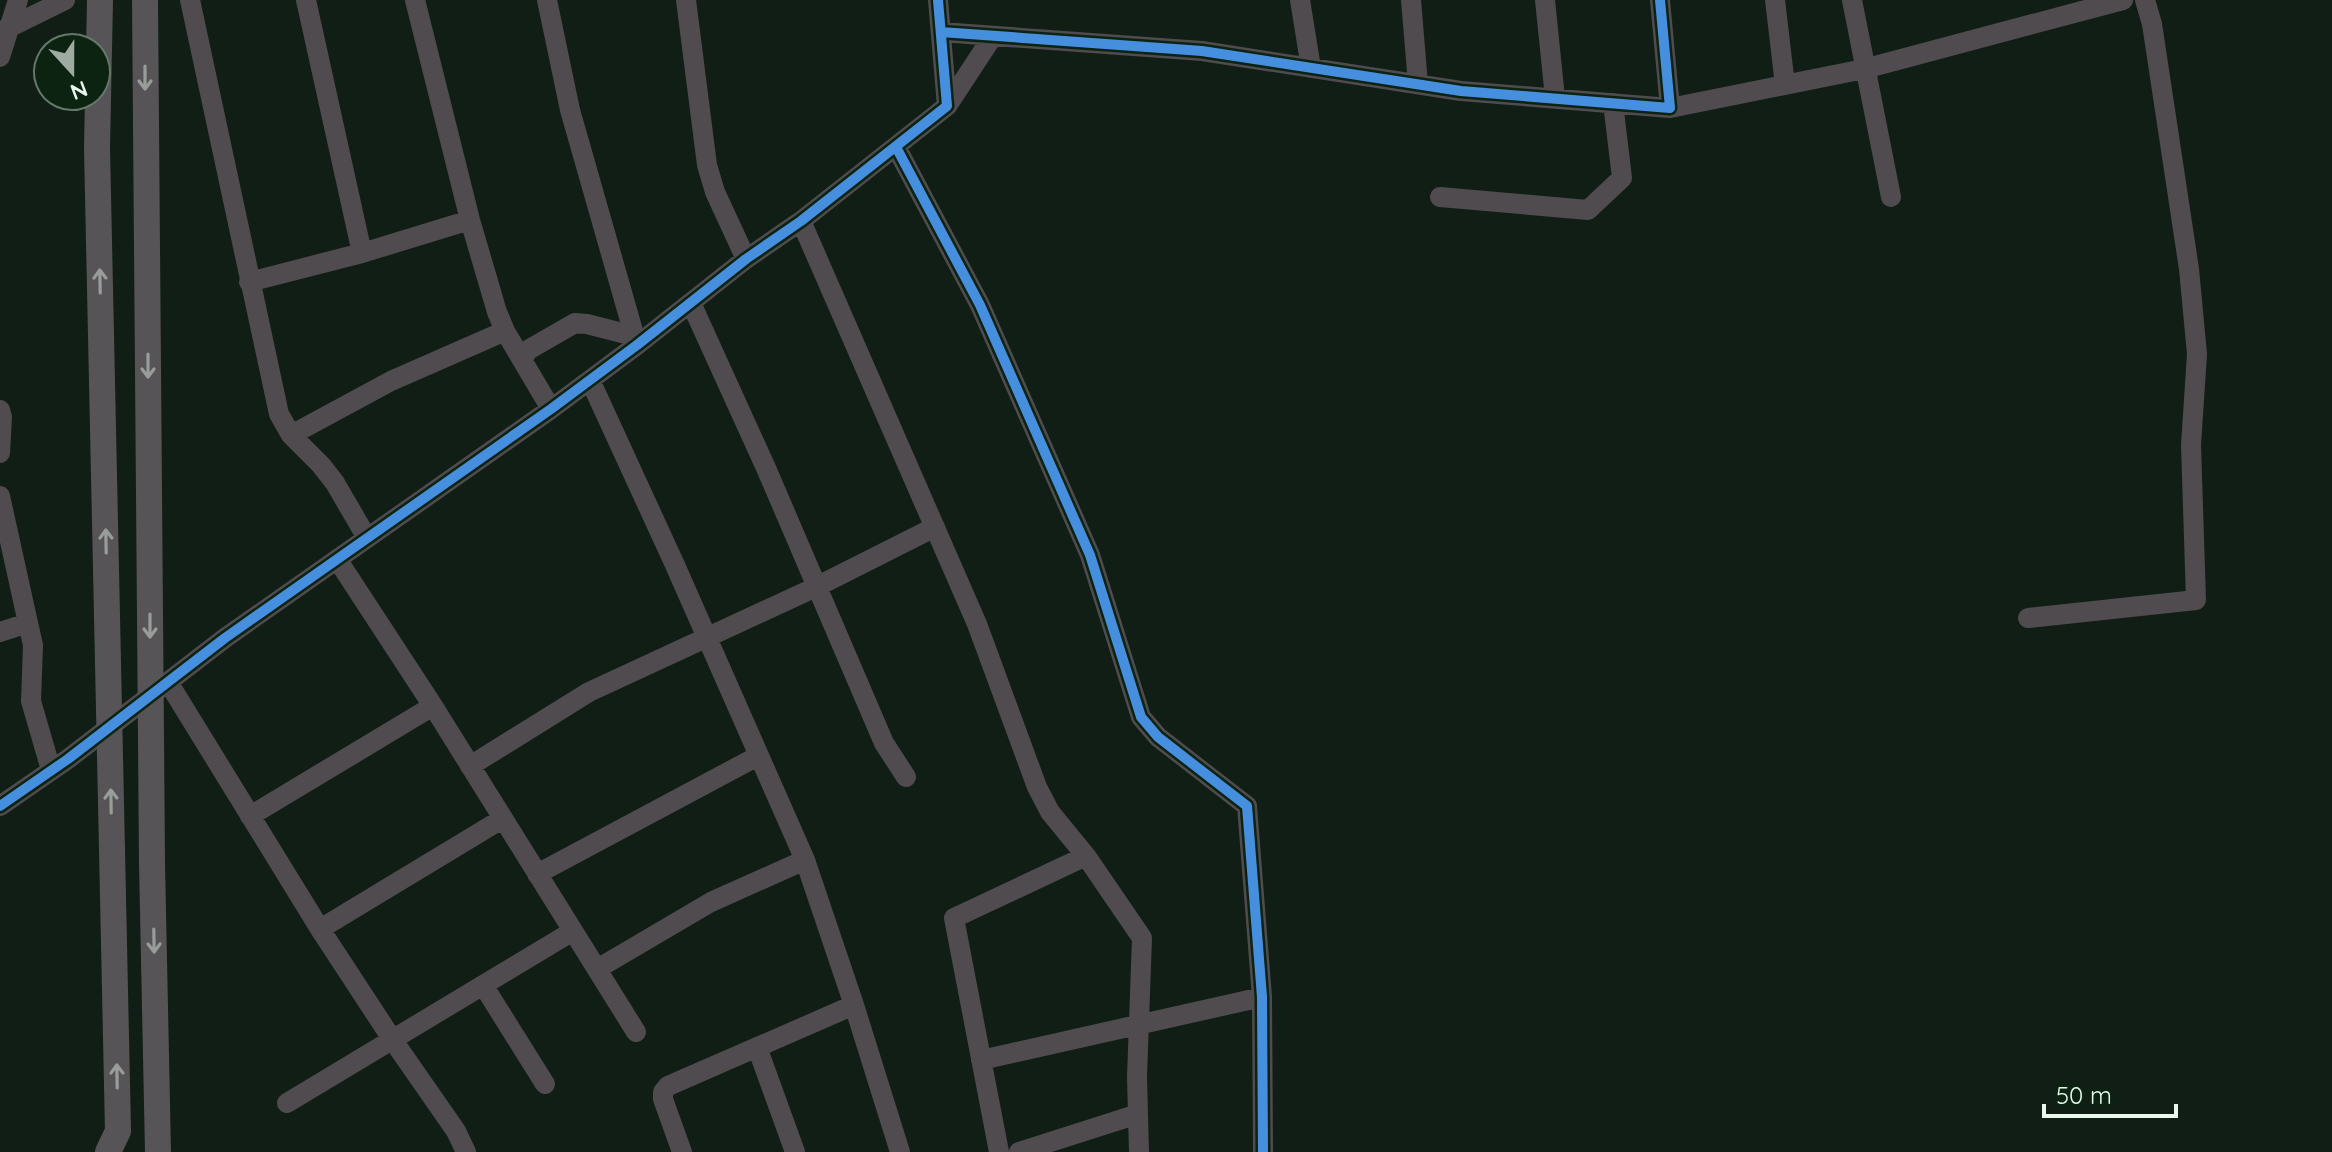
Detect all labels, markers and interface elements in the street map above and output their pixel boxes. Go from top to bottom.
north arrow [32,32,112,112]
one-way arrow [137,64,153,91]
text: N [67,75,92,107]
one-way arrow [92,268,108,295]
one-way arrow [140,352,156,379]
one-way arrow [98,528,113,555]
one-way arrow [142,612,158,639]
one-way arrow [104,788,119,815]
one-way arrow [146,927,161,954]
one-way arrow [109,1063,124,1090]
scale bar [2044,1068,2176,1118]
text: 50 m [2056,1080,2112,1110]

